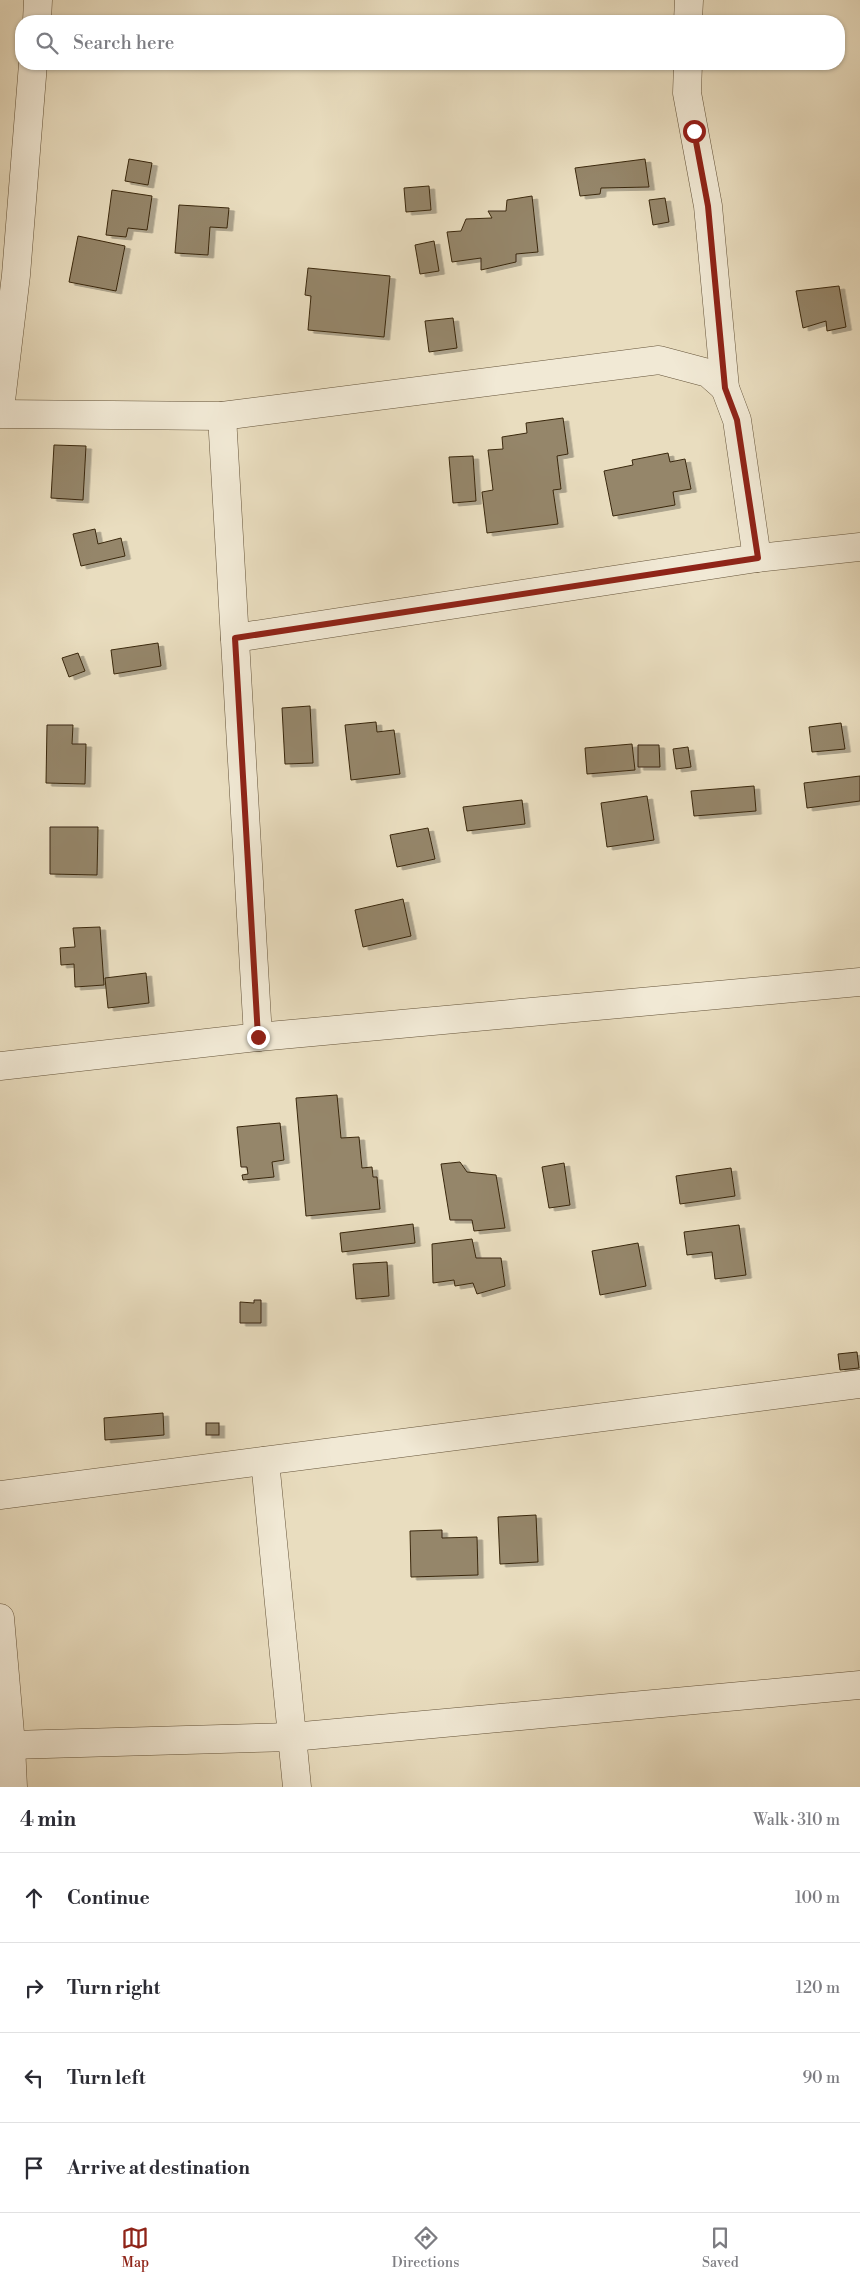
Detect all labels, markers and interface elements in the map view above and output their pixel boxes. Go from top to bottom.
search box [15,15,845,70]
icon: search [33,29,61,57]
text: Search here [73,31,174,55]
route start [683,120,706,143]
route end [247,1026,270,1049]
text: 4 min [20,1807,76,1833]
text: Walk · 310 m [753,1810,840,1830]
icon: ahead [20,1884,48,1912]
text: Continue [67,1886,150,1910]
text: 100 m [795,1888,840,1908]
icon: right [20,1974,48,2002]
text: Turn right [67,1976,160,2000]
text: 120 m [796,1978,840,1998]
icon: left [20,2064,48,2092]
text: Turn left [67,2066,146,2090]
text: 90 m [802,2068,840,2088]
icon: arrive [20,2154,48,2182]
text: Arrive at destination [67,2156,250,2180]
tab: Map [121,2224,149,2272]
tab: Directions [392,2224,459,2272]
tab: Saved [702,2224,739,2272]

